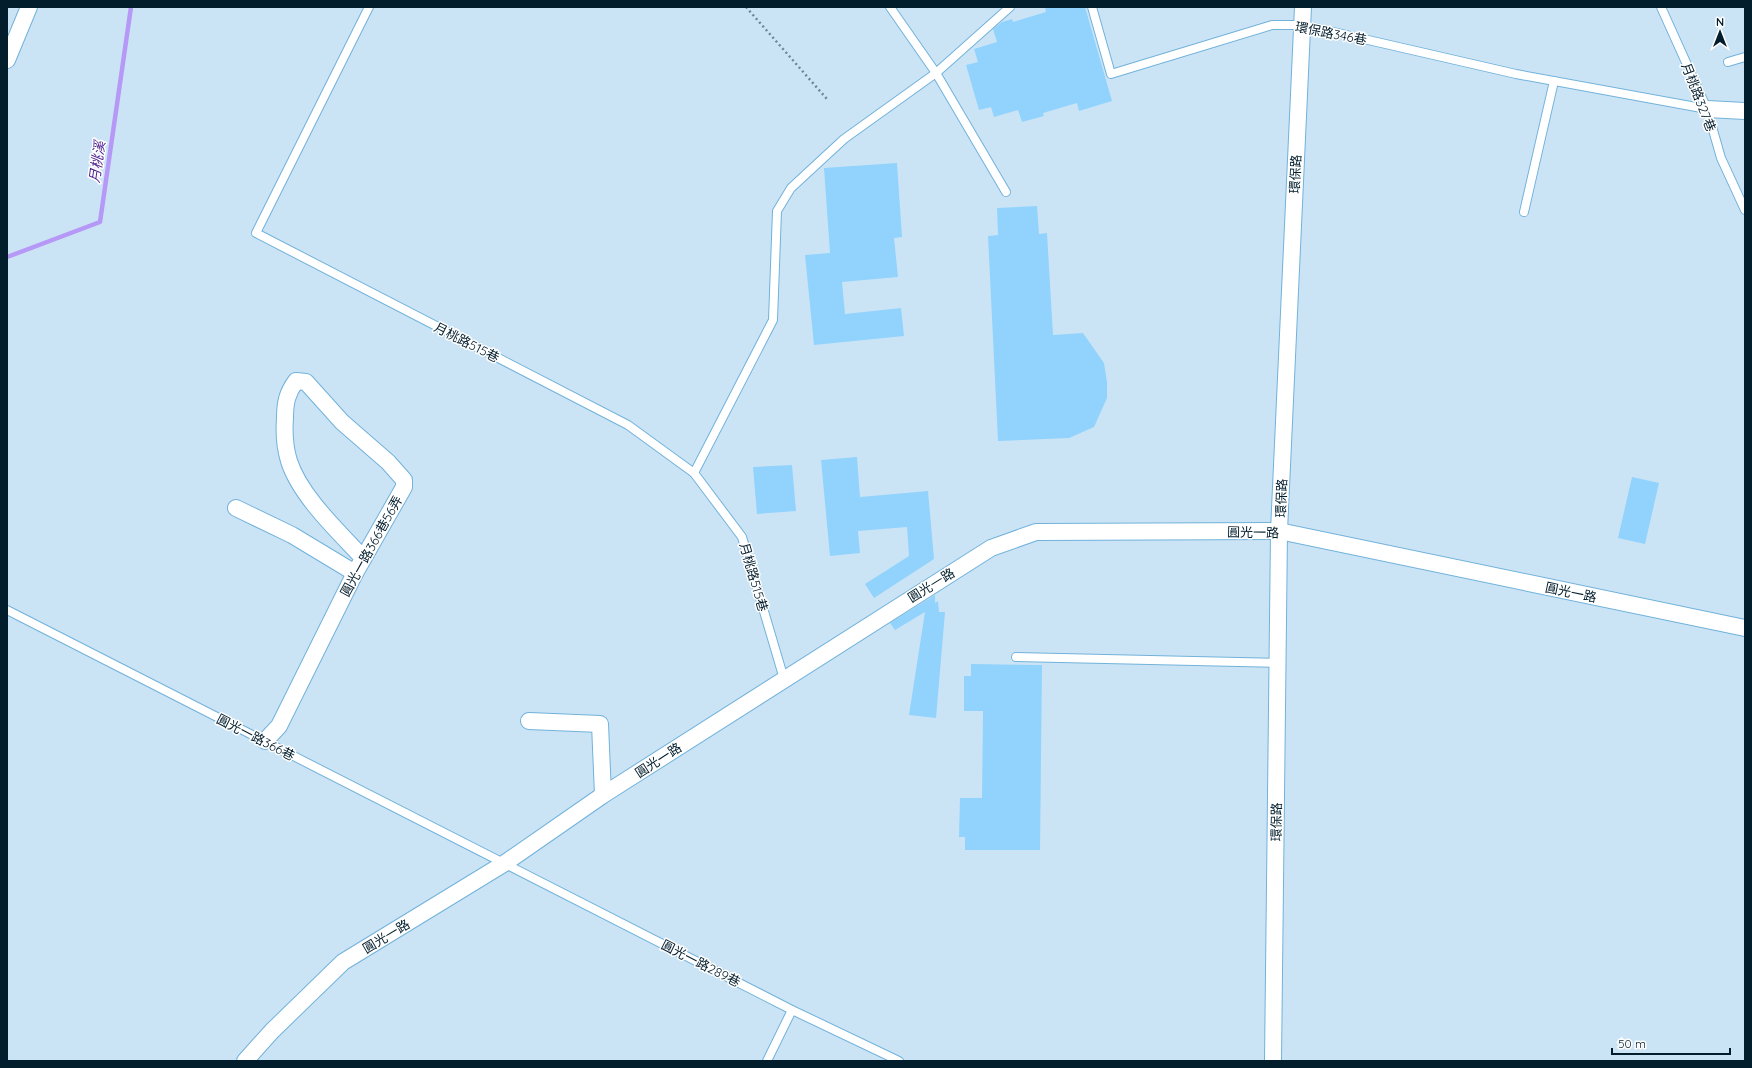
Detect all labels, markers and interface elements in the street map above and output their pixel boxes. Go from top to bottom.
north arrow [1700,12,1740,52]
text: N [1716,15,1724,29]
street label: 環保路346巷 [1294,18,1368,48]
street label: 月桃路327巷 [1679,60,1719,134]
water label: 月桃溪 [85,138,109,184]
street label: 環保路 [1286,154,1304,194]
street label: 月桃路515巷 [432,319,502,365]
street label: 環保路 [1272,478,1290,518]
street label: 圓光一路366巷56弄 [337,493,405,599]
street label: 圓光一路 [1227,524,1279,540]
street label: 月桃路515巷 [737,541,771,613]
street label: 圓光一路 [905,564,957,606]
street label: 圓光一路 [1544,579,1598,605]
street label: 圓光一路366巷 [214,710,298,764]
street label: 圓光一路 [632,739,684,781]
street label: 環保路 [1268,802,1284,842]
street label: 圓光一路 [360,916,412,956]
street label: 圓光一路289巷 [659,936,743,990]
scale bar [1612,1030,1730,1056]
text: 50 m [1618,1036,1646,1051]

